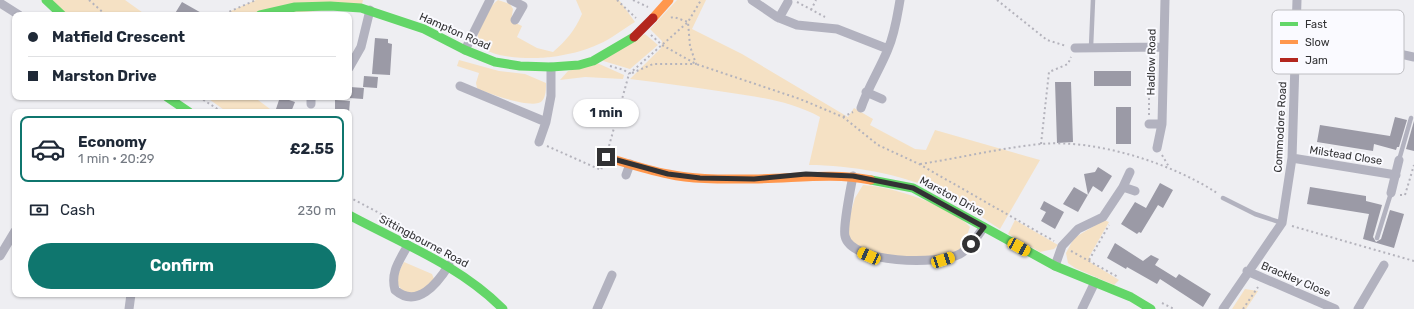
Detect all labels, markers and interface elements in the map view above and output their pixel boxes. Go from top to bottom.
street label: Hampton Road [417,10,492,53]
legend [1272,10,1404,74]
text: Fast [1305,18,1328,31]
text: Matfield Crescent [52,28,185,46]
street label: Hadlow Road [1144,29,1159,95]
text: Slow [1305,36,1330,49]
text: Jam [1305,54,1328,67]
text: Marston Drive [52,67,157,85]
street label: Commodore Road [1272,81,1289,173]
callout: 1 min [573,99,639,127]
text: 1 min [589,105,623,120]
icon: car [30,131,66,167]
text: Economy [78,133,147,151]
text: £2.55 [290,140,334,158]
street label: Milstead Close [1309,143,1383,168]
route end [597,148,615,166]
text: 1 min · 20:29 [78,151,155,166]
street label: Marston Drive [917,174,986,219]
icon: cash [28,199,50,221]
text: Cash [60,201,95,219]
text: 230 m [298,203,336,218]
street label: Sittingbourne Road [377,212,471,270]
route start [962,235,980,253]
car [1006,236,1032,258]
button: Confirm [28,243,336,289]
car [856,246,882,266]
car [930,251,956,269]
street label: Brackley Close [1259,259,1333,300]

